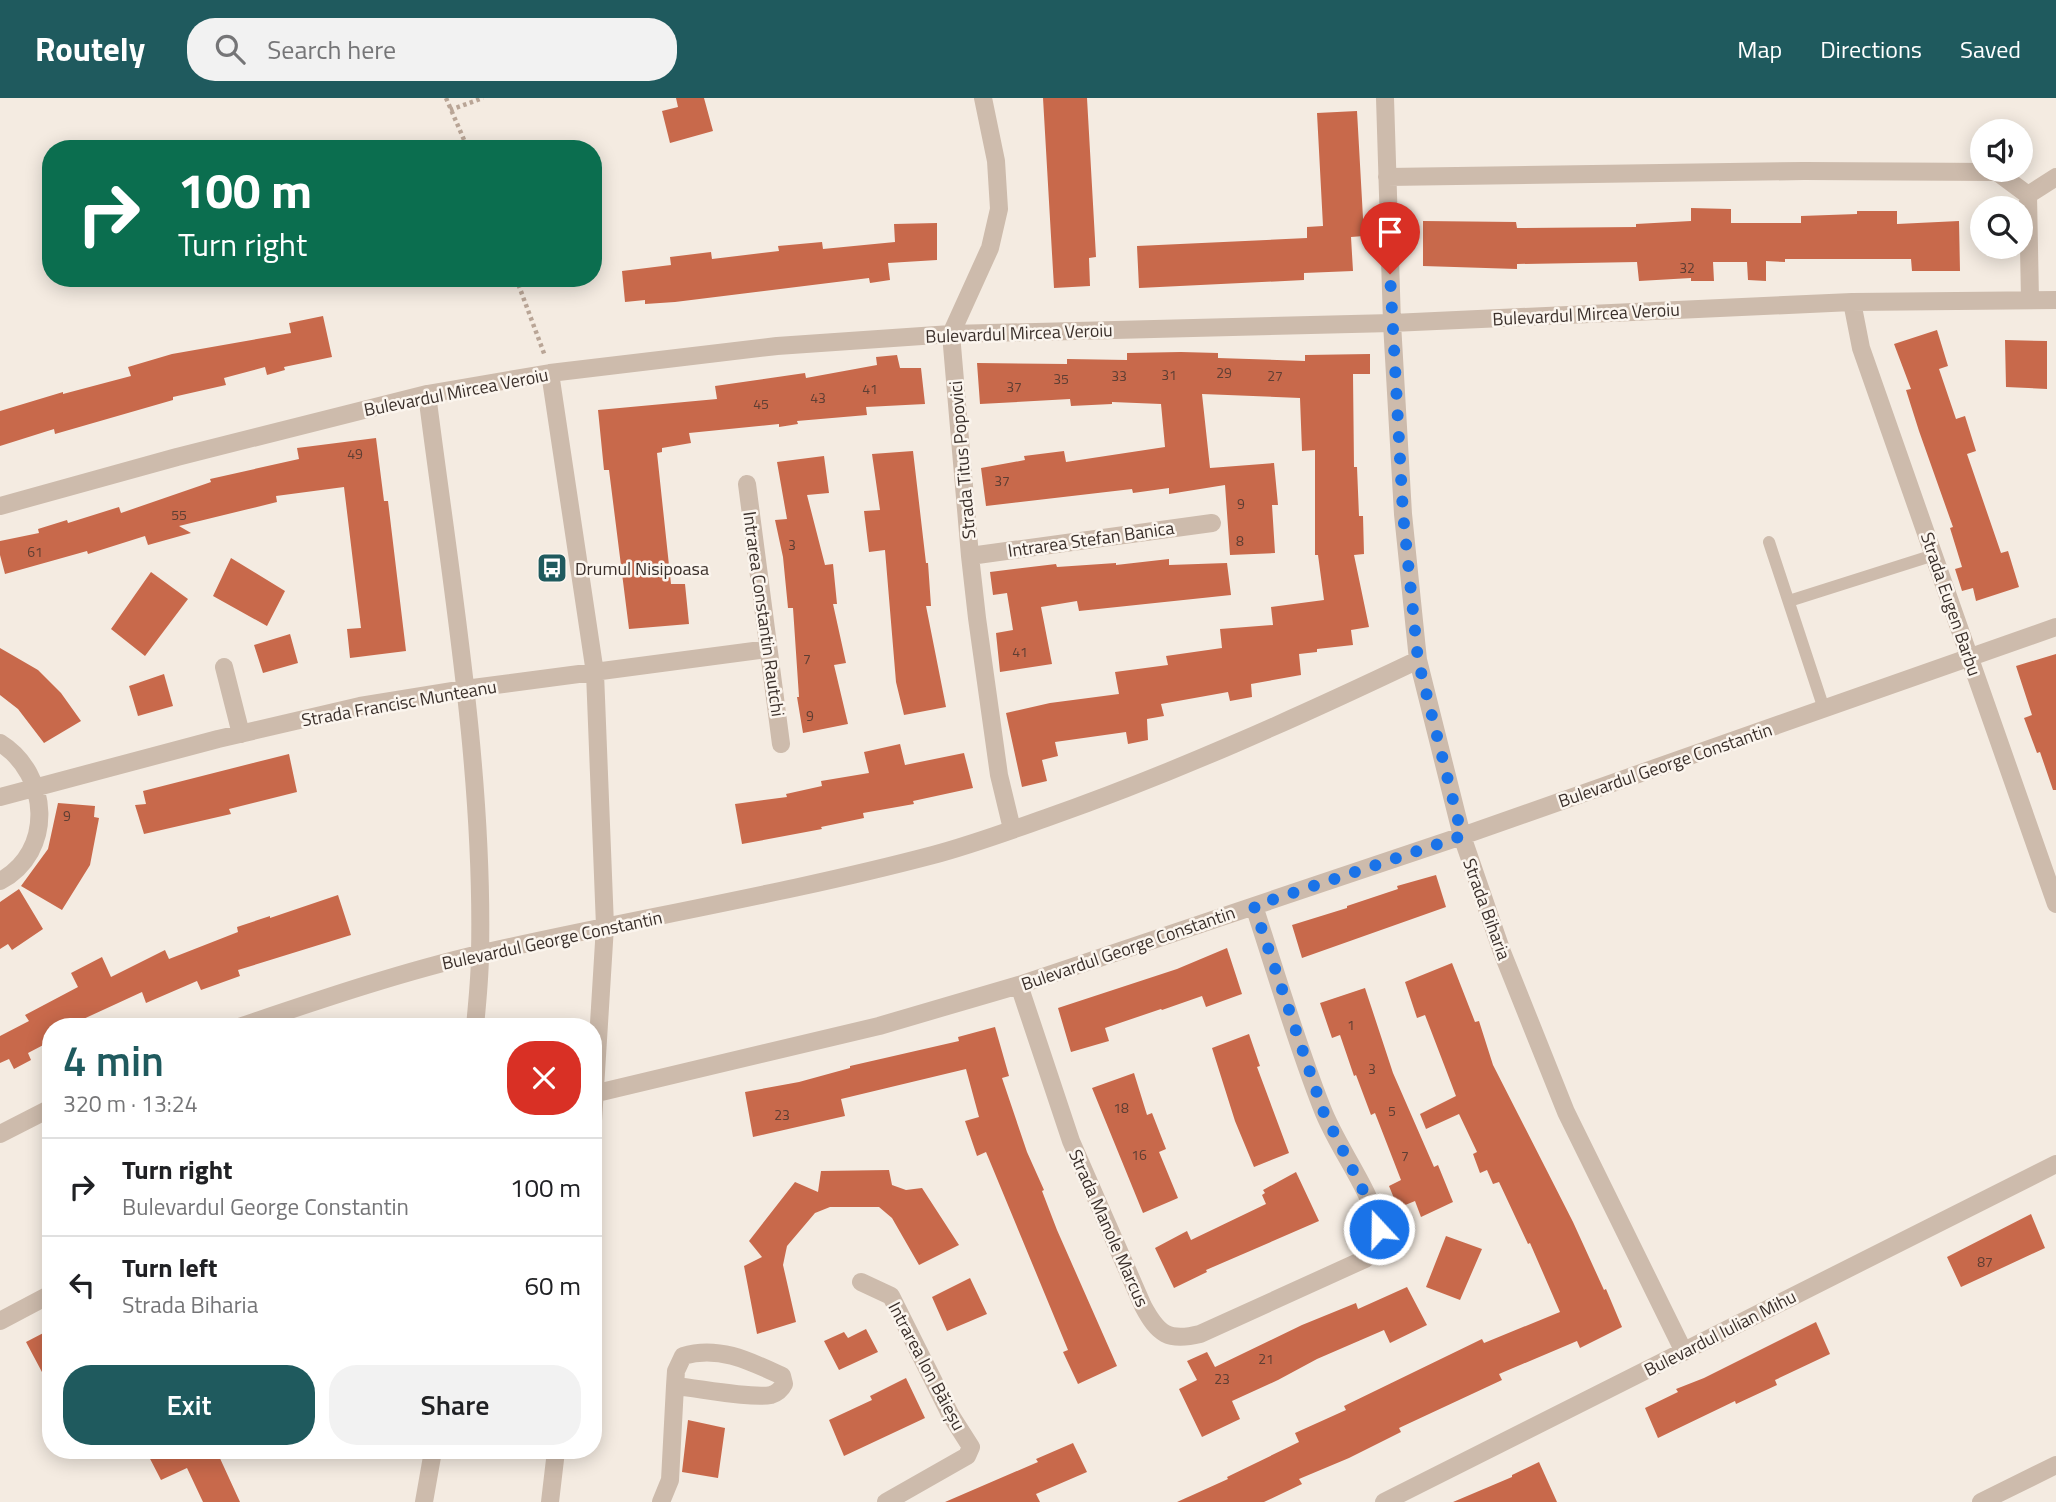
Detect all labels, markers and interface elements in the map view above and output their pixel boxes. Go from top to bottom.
search box [187,18,677,81]
text: Routely [35,24,145,74]
icon: search [211,30,249,68]
text: Search here [267,30,396,69]
text: Map [1737,31,1782,67]
text: Directions [1820,31,1922,67]
text: Saved [1960,31,2021,67]
map controls [1970,119,2033,259]
button: sound [1970,119,2033,182]
text: 100 m [178,152,312,227]
icon: right [63,168,154,259]
button: search [1970,196,2033,259]
pin [1360,202,1420,274]
icon: arrive [1371,213,1409,251]
text: Turn right [178,220,307,268]
house number: 32 [1679,257,1695,278]
street label: Bulevardul Mircea Veroiu [1492,296,1680,332]
street label: Bulevardul Mircea Veroiu [925,316,1113,350]
street label: Bulevardul Mircea Veroiu [361,361,551,423]
house number: 29 [1216,362,1232,383]
house number: 31 [1161,364,1177,385]
house number: 33 [1111,365,1127,386]
house number: 27 [1267,365,1283,386]
house number: 35 [1053,368,1069,389]
house number: 37 [1006,376,1022,397]
house number: 41 [862,378,878,399]
street label: Strada Titus Popovici [942,380,982,540]
house number: 43 [810,387,826,408]
house number: 45 [753,393,769,414]
house number: 49 [347,443,363,464]
house number: 37 [994,470,1010,491]
house number: 9 [1237,493,1245,514]
house number: 55 [171,504,187,525]
street label: Intrarea Constantin Rautchi [736,510,792,718]
street label: Intrarea Stefan Banica [1006,514,1176,564]
street label: Strada Eugen Barbu [1914,529,1988,679]
house number: 8 [1236,530,1244,551]
house number: 3 [788,534,796,555]
house number: 61 [27,541,43,562]
bus stop icon: Drumul Nisipoasa [535,551,569,585]
place label: Drumul Nisipoasa [575,555,709,582]
house number: 41 [1012,641,1028,662]
house number: 7 [803,648,811,669]
street label: Strada Francisc Munteanu [299,673,499,733]
house number: 9 [806,705,814,726]
street label: Bulevardul George Constantin [1554,716,1776,814]
house number: 9 [63,805,71,826]
street label: Strada Biharia [1456,854,1518,964]
street label: Bulevardul George Constantin [1017,899,1239,997]
street label: Bulevardul George Constantin [439,903,665,977]
house number: 1 [1347,1014,1355,1035]
text: 4 min [63,1028,164,1092]
button: close [507,1041,581,1115]
house number: 3 [1368,1058,1376,1079]
text: 320 m · 13:24 [63,1086,198,1121]
house number: 18 [1113,1097,1129,1118]
house number: 5 [1388,1100,1396,1121]
house number: 23 [774,1104,790,1125]
house number: 16 [1131,1144,1147,1165]
street label: Strada Manole Marcus [1062,1145,1156,1311]
house number: 7 [1401,1145,1409,1166]
text: Turn right [122,1150,233,1189]
icon: right [63,1168,101,1206]
text: 100 m [510,1168,581,1207]
text: Bulevardul George Constantin [122,1189,409,1224]
position arrow [1342,1192,1416,1266]
text: Turn left [122,1248,217,1287]
house number: 87 [1977,1251,1993,1272]
icon: left [63,1266,101,1304]
text: 60 m [524,1266,581,1305]
street label: Bulevardul Iulian Mihu [1639,1283,1801,1383]
text: Strada Biharia [122,1287,258,1322]
street label: Intrarea Ion Băieșu [882,1297,972,1435]
house number: 21 [1258,1348,1274,1369]
button: Exit [63,1365,315,1445]
button: Share [329,1365,581,1445]
house number: 23 [1214,1368,1230,1389]

